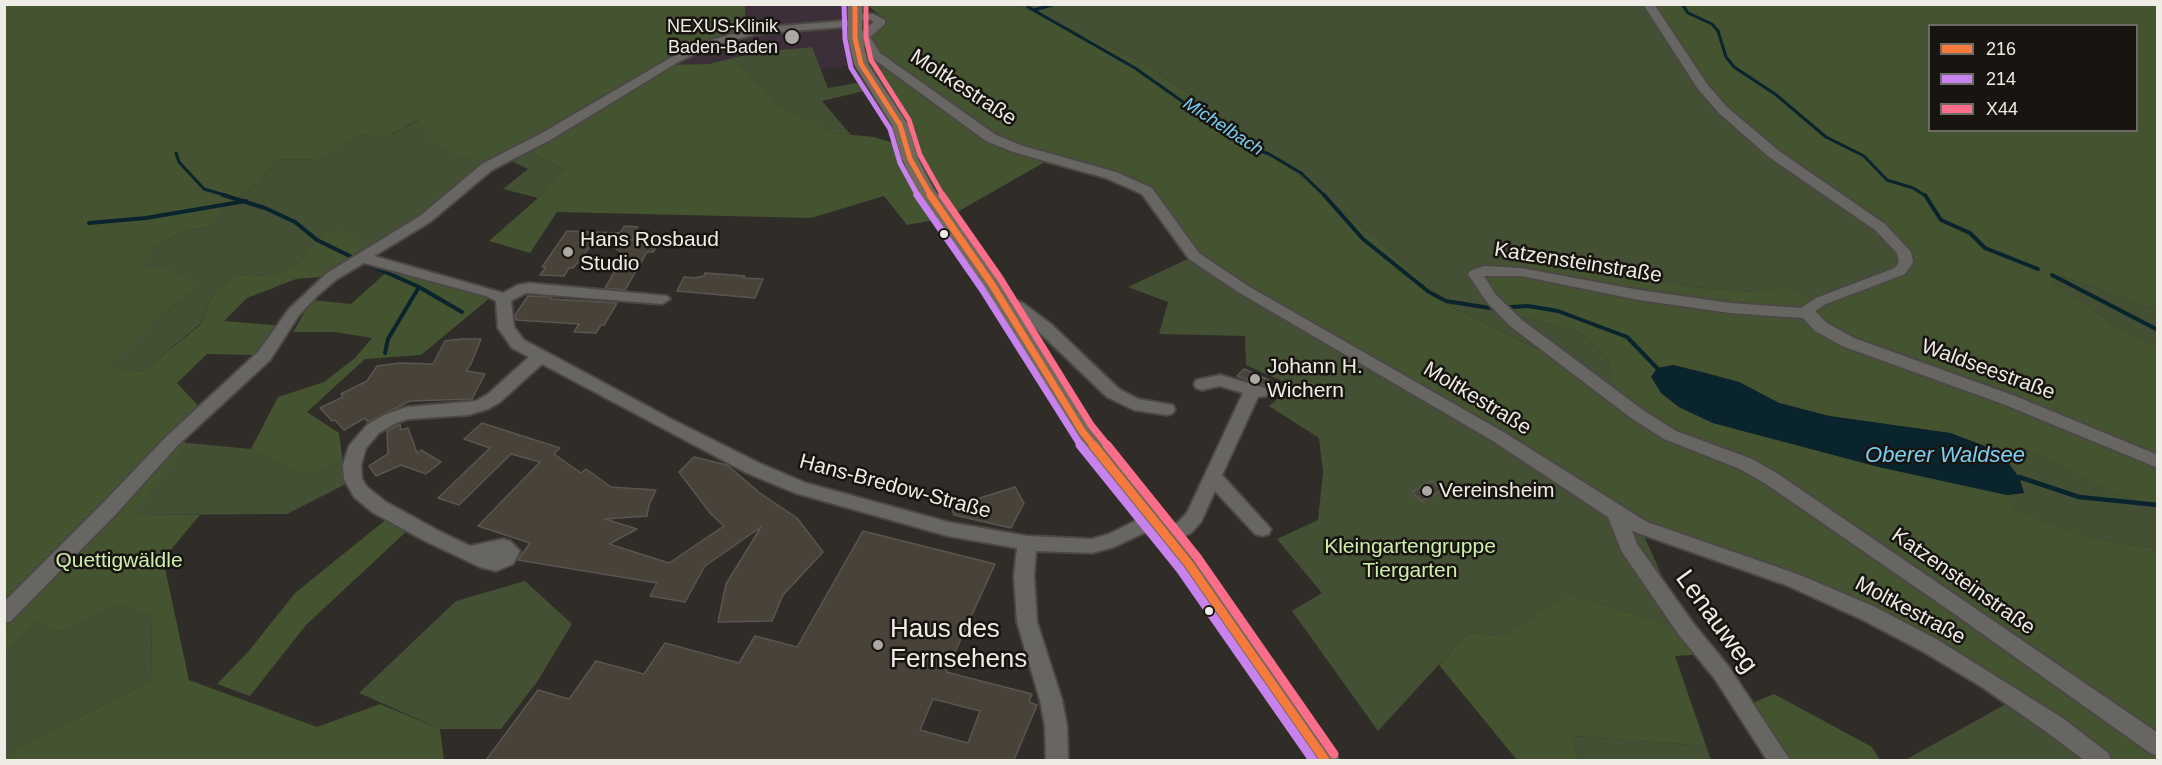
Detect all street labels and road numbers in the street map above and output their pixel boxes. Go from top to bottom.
street label: Moltkestraße [905,44,1021,132]
street label: Katzensteinstraße [1492,237,1664,289]
street label: Waldseestraße [1918,334,2058,406]
street label: Moltkestraße [1418,357,1536,441]
street label: Hans-Bredow-Straße [796,449,994,525]
street label: Katzensteinstraße [1886,523,2040,641]
street label: Lenauweg [1668,564,1764,680]
street label: Moltkestraße [1851,571,1969,651]

